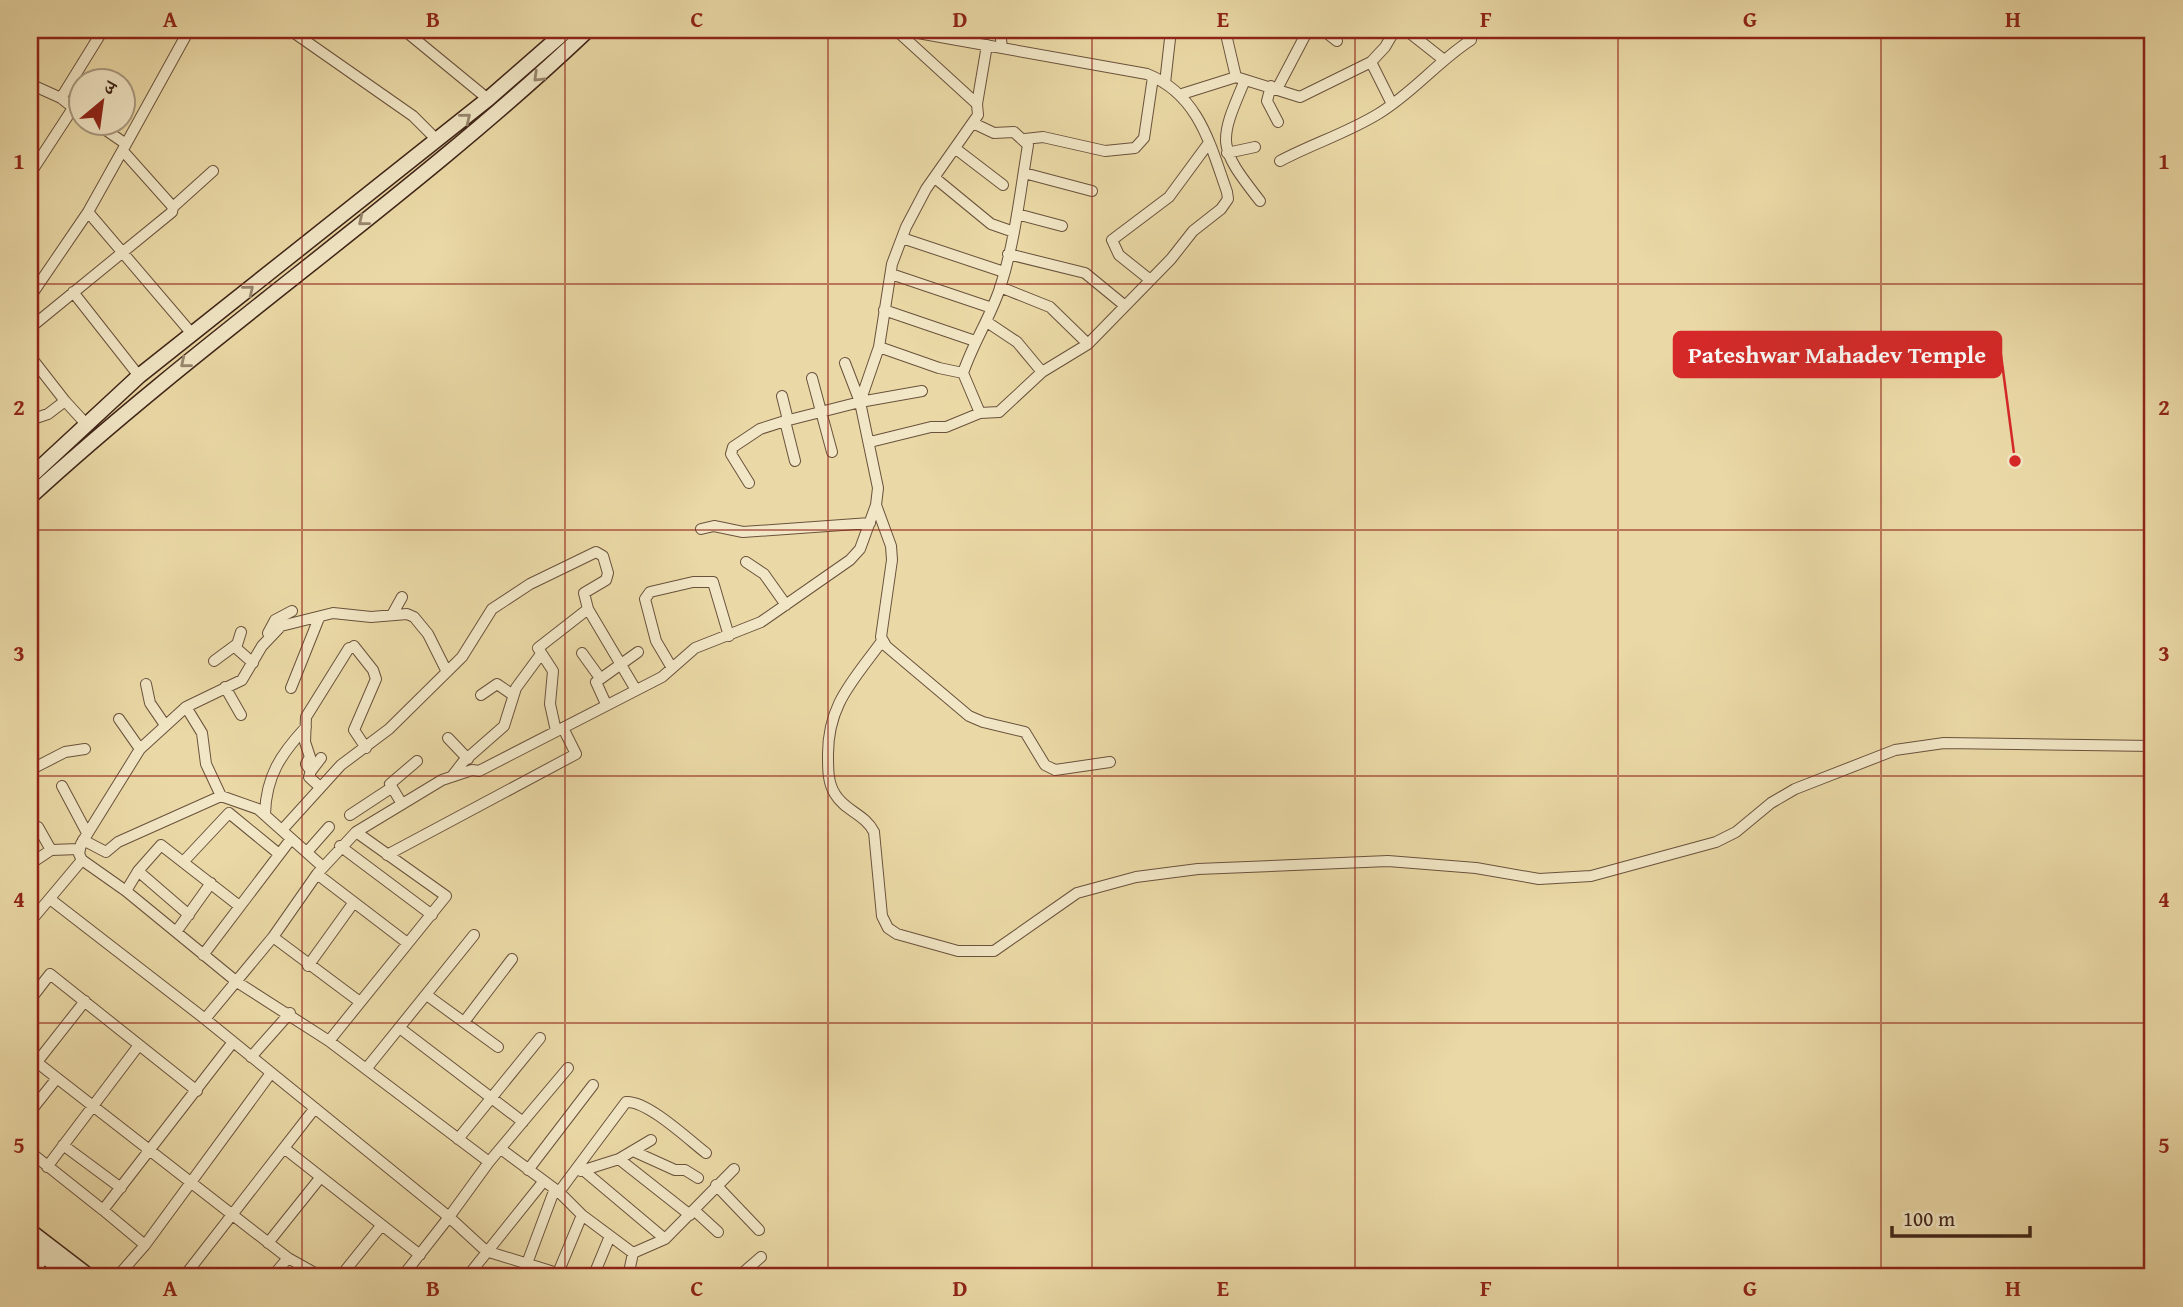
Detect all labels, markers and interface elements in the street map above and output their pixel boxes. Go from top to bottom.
text: A [163,2,178,35]
text: B [426,2,440,35]
text: C [690,2,704,35]
text: D [953,2,968,35]
text: E [1217,2,1229,35]
text: F [1480,2,1492,35]
text: G [1743,2,1757,35]
text: H [2005,2,2021,35]
north arrow [66,66,136,136]
one-way arrow [534,68,547,81]
text: उ [97,72,122,102]
one-way arrow [458,113,470,126]
text: 1 [13,144,25,177]
text: 1 [2158,144,2170,177]
one-way arrow [358,213,371,225]
one-way arrow [241,286,254,298]
callout: Pateshwar Mahadev Temple [1674,332,2001,377]
text: Pateshwar Mahadev Temple [1688,337,1986,372]
one-way arrow [180,355,193,367]
text: 2 [13,390,25,423]
text: 2 [2158,390,2170,423]
text: 3 [13,636,25,669]
text: 3 [2158,636,2170,669]
text: 4 [13,882,25,915]
text: 4 [2158,882,2170,915]
text: 5 [13,1128,25,1161]
text: 5 [2158,1128,2170,1161]
scale bar [1892,1195,2031,1239]
text: 100 m [1903,1203,1955,1234]
text: A [163,1271,178,1304]
text: B [426,1271,440,1304]
text: C [690,1271,704,1304]
text: D [953,1271,968,1304]
text: E [1217,1271,1229,1304]
text: F [1480,1271,1492,1304]
text: G [1743,1271,1757,1304]
text: H [2005,1271,2021,1304]

